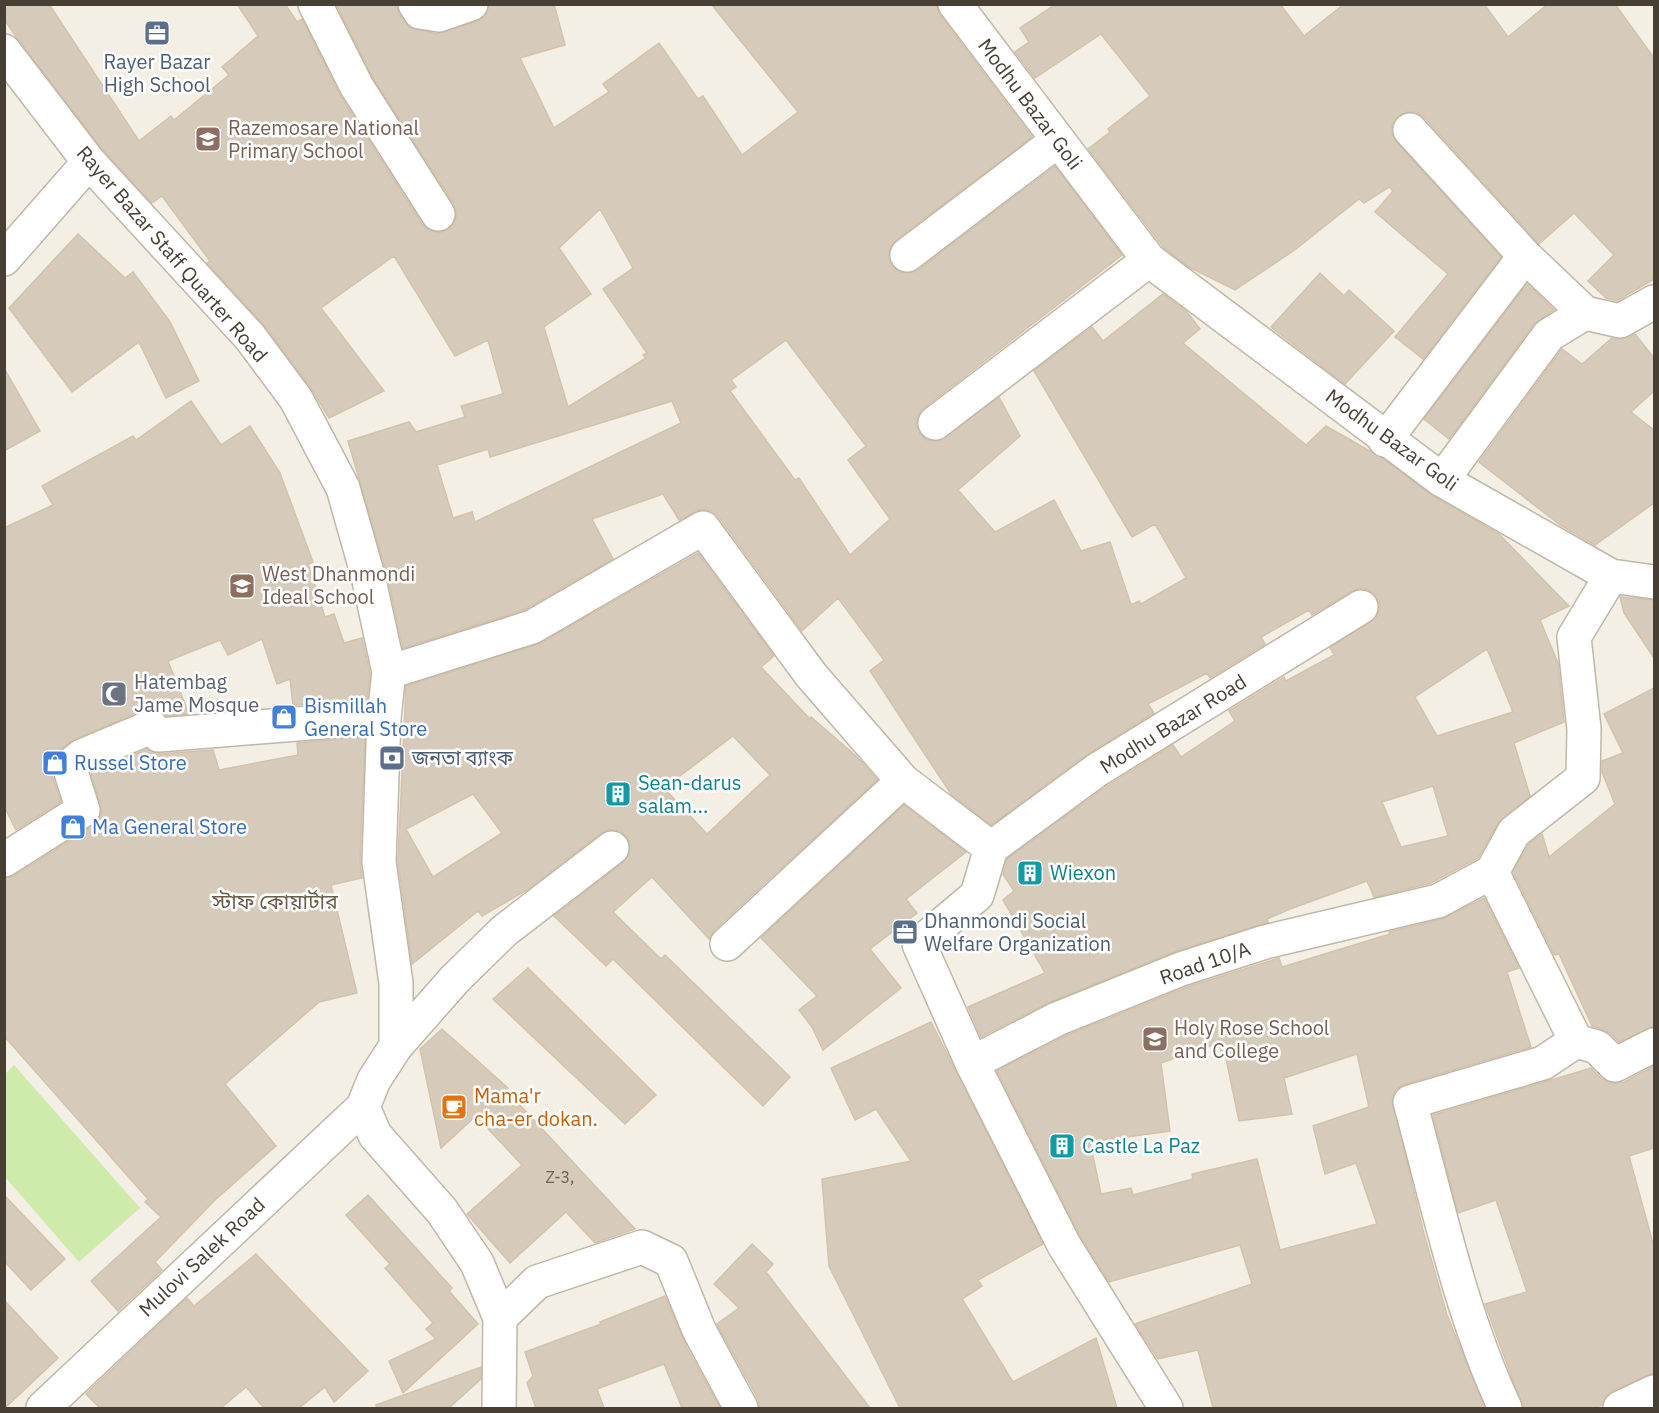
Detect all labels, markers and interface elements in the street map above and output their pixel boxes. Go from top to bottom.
office icon: Rayer Bazar High School [142,18,172,48]
street label: Modhu Bazar Goli [972,33,1089,175]
place label: Rayer Bazar High School [103,48,211,98]
place label: Razemosare National Primary School [228,114,419,164]
school or university icon: Razemosare National Primary School [193,124,223,154]
street label: Rayer Bazar Staff Quarter Road [71,140,274,368]
street label: Modhu Bazar Goli [1321,382,1464,497]
place label: West Dhanmondi Ideal School [262,560,415,610]
school or university icon: West Dhanmondi Ideal School [227,571,257,601]
place label: Hatembag Jame Mosque [134,668,259,718]
street label: Modhu Bazar Road [1094,668,1251,780]
mosque icon: Hatembag Jame Mosque [99,679,129,709]
place label: Bismillah General Store [304,692,427,742]
shop icon: Bismillah General Store [269,702,299,732]
bank icon: জনতা ব্যাংক [377,743,407,773]
place label: জনতা ব্যাংক [411,744,514,771]
shop icon: Russel Store [40,748,70,778]
place label: Russel Store [74,749,187,776]
place label: Sean-darus salam... [638,769,742,819]
building icon: Sean-darus salam... [603,779,633,809]
shop icon: Ma General Store [58,812,88,842]
place label: Ma General Store [92,813,247,840]
building icon: Wiexon [1015,858,1045,888]
place label: Wiexon [1050,859,1116,886]
district label: স্টাফ কোয়ার্টার [211,887,338,915]
place label: Dhanmondi Social Welfare Organization [924,907,1111,957]
office icon: Dhanmondi Social Welfare Organization [890,917,920,947]
street label: Road 10/A [1156,934,1254,991]
place label: Holy Rose School and College [1174,1014,1329,1064]
school or university icon: Holy Rose School and College [1140,1024,1170,1054]
place label: Mama'r cha-er dokan. [474,1082,598,1132]
cafe icon: Mama'r cha-er dokan. [439,1092,469,1122]
building icon: Castle La Paz [1047,1131,1077,1161]
place label: Castle La Paz [1082,1132,1200,1159]
house number: Z-3, [546,1167,574,1187]
street label: Mulovi Salek Road [133,1191,271,1322]

